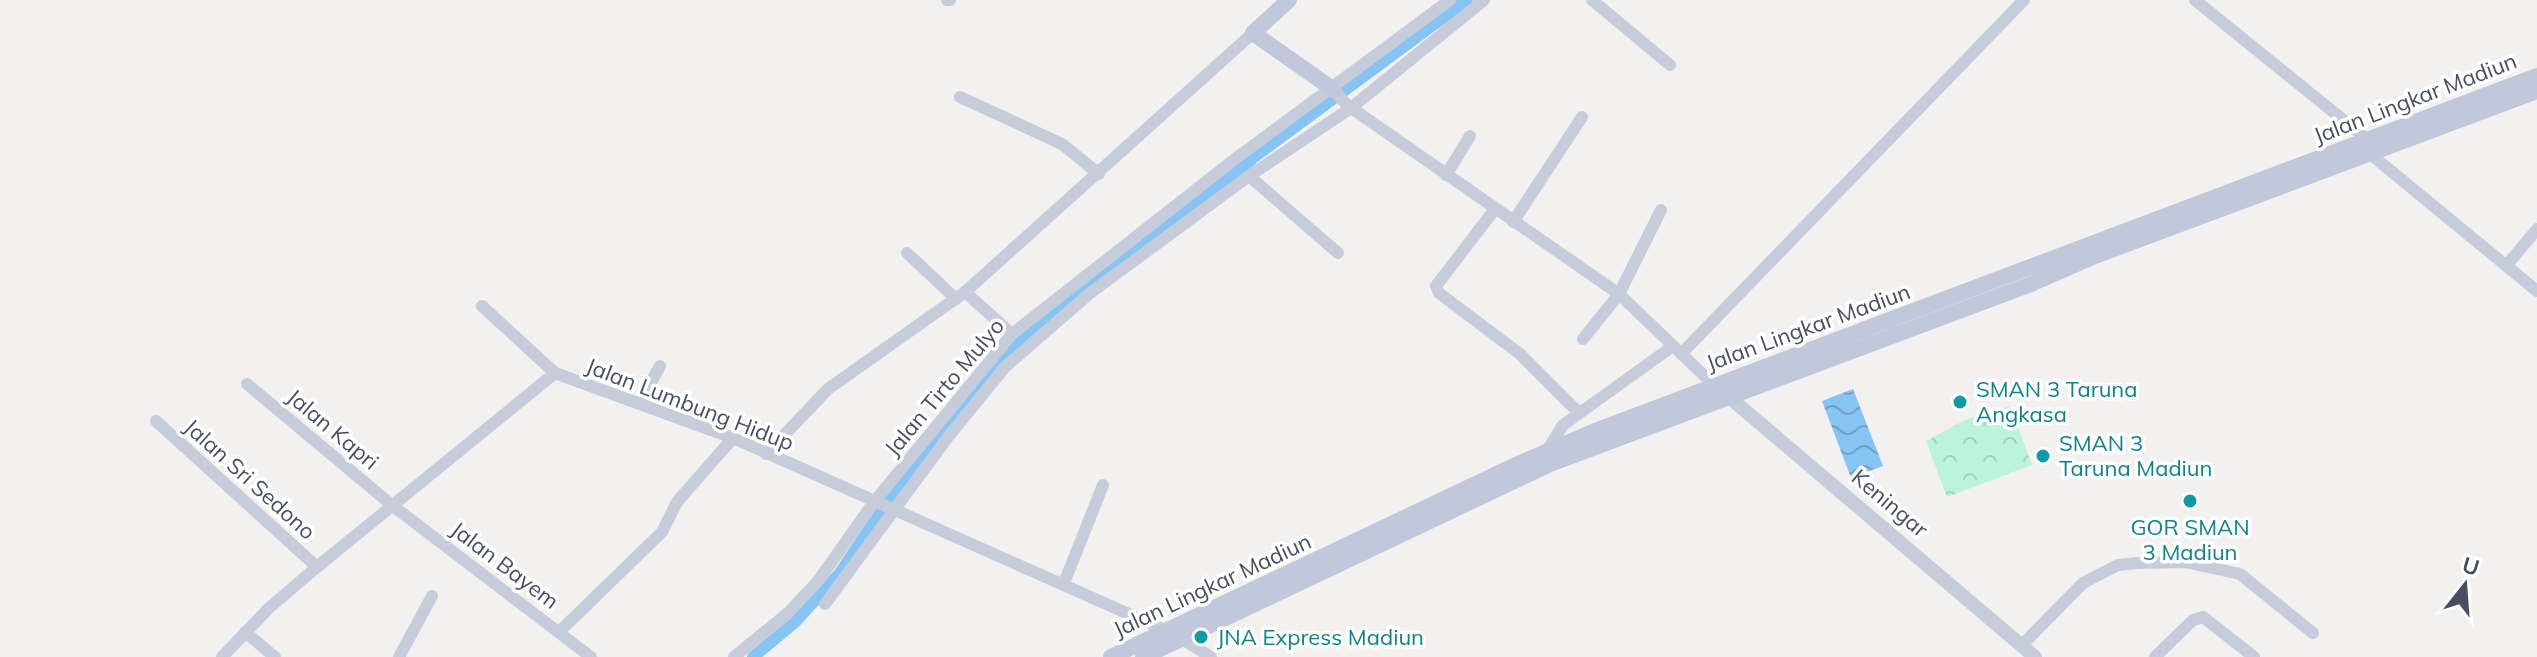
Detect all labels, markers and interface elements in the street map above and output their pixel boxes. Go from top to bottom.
street label: Jalan Lingkar Madiun [2310,46,2520,150]
street label: Jalan Lingkar Madiun [1702,277,1914,377]
street label: Jalan Tirto Mulyo [878,312,1010,462]
street label: Jalan Lumbung Hidup [582,351,798,457]
place label: SMAN 3 Taruna Angkasa [1976,375,2137,428]
street label: Jalan Kapri [281,383,385,475]
marker: SMAN 3 Taruna Angkasa [1951,393,1969,411]
street label: Jalan Sri Sedono [179,413,321,545]
place label: SMAN 3 Taruna Madiun [2059,429,2212,482]
marker: SMAN 3 Taruna Madiun [2034,447,2052,465]
street label: Keningar [1846,463,1934,543]
marker: GOR SMAN 3 Madiun [2181,492,2199,510]
place label: GOR SMAN 3 Madiun [2130,513,2250,566]
street label: Jalan Bayem [445,515,565,615]
street label: Jalan Lingkar Madiun [1109,527,1315,643]
north arrow [2425,545,2505,625]
text: U [2459,550,2483,582]
place label: JNA Express Madiun [1217,623,1424,651]
marker: JNA Express Madiun [1192,628,1210,646]

